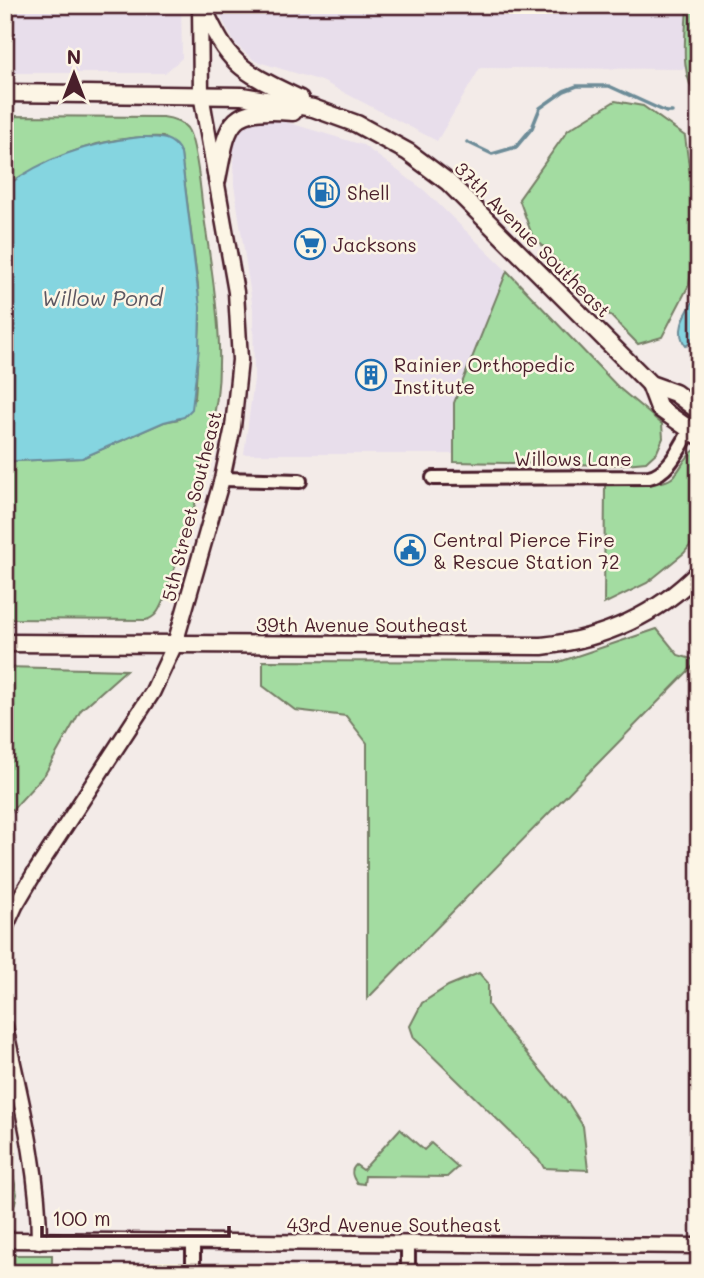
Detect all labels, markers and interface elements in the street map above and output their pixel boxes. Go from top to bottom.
north arrow [38,38,108,108]
text: N [67,44,81,69]
street label: 37th Avenue Southeast [449,155,617,323]
fuel station icon: Shell [307,175,341,209]
place label: Shell [347,180,390,205]
supermarket icon: Jacksons [293,227,327,261]
place label: Jacksons [333,232,417,257]
water label: Willow Pond [41,284,164,311]
place label: Rainier Orthopedic Institute [394,352,575,399]
building icon: Rainier Orthopedic Institute [354,358,388,392]
street label: 5th Street Southeast [155,408,227,604]
street label: Willows Lane [514,446,632,471]
place label: Central Pierce Fire & Rescue Station 72 [433,527,619,574]
public building icon: Central Pierce Fire & Rescue Station 72 [393,533,427,567]
street label: 39th Avenue Southeast [256,612,468,637]
scale bar [42,1194,229,1238]
text: 100 m [52,1204,111,1231]
street label: 43rd Avenue Southeast [287,1212,501,1237]

